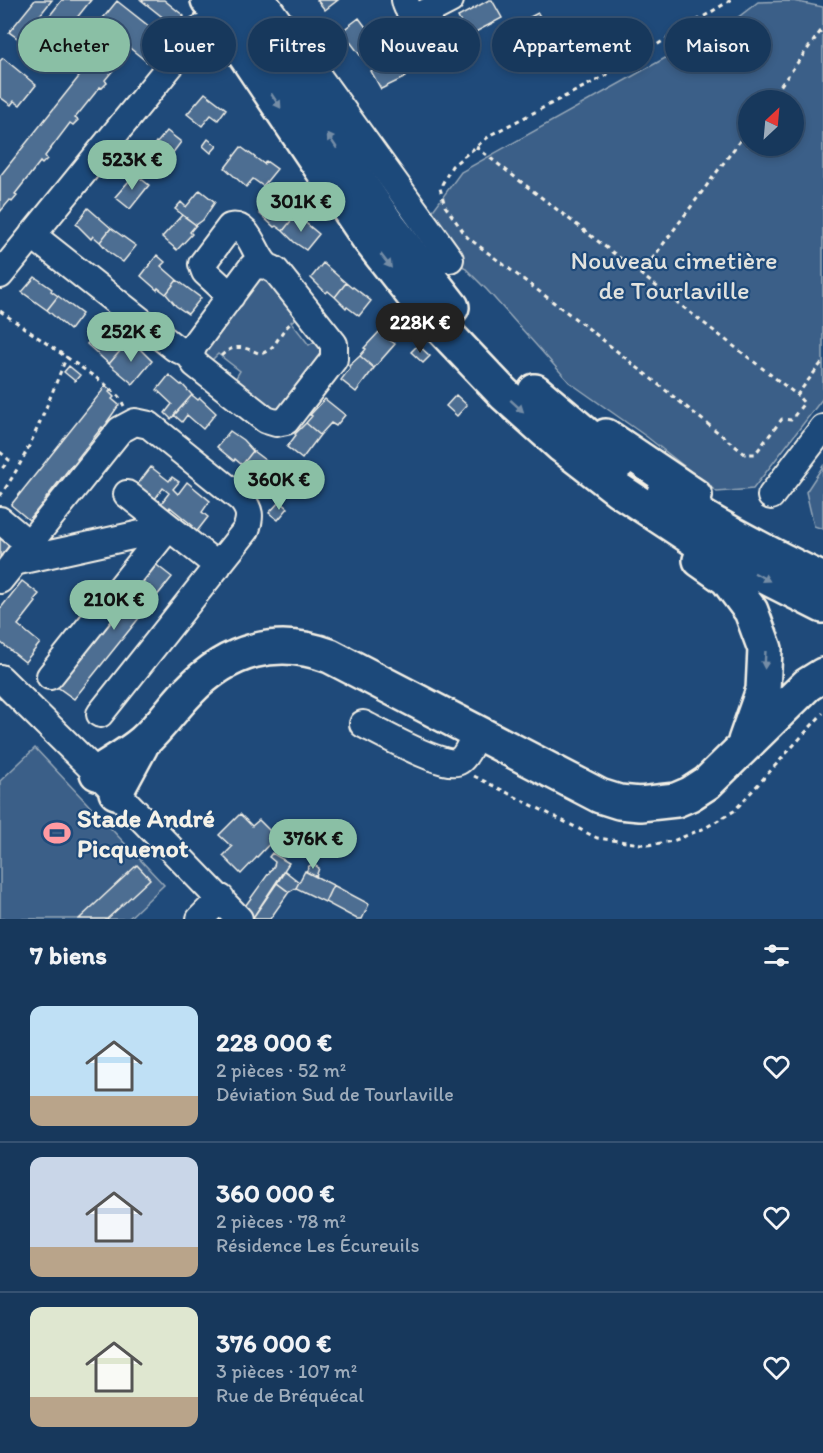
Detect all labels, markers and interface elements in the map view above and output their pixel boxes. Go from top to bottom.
chip: Acheter [18,18,130,72]
chip: Louer [142,18,236,72]
chip: Filtres [248,18,347,72]
chip: Nouveau [359,18,480,72]
chip: Appartement [492,18,653,72]
chip: Maison [665,18,771,72]
north arrow [738,90,804,156]
map controls [738,90,804,156]
one-way arrow [270,92,281,109]
one-way arrow [326,133,337,149]
pin: 523K € [83,140,181,191]
text: 523K € [102,147,162,171]
pin: 301K € [252,182,350,233]
text: 301K € [270,189,332,213]
park label: Nouveau cimetière de Tourlaville [570,244,778,306]
one-way arrow [380,253,393,269]
pin: 228K € [371,303,469,354]
text: 228K € [390,310,450,334]
pin: 252K € [82,312,180,363]
text: 252K € [101,319,161,343]
one-way arrow [509,399,524,412]
pin: 360K € [230,460,328,511]
text: 360K € [248,467,310,491]
one-way arrow [753,571,771,581]
pin: 210K € [65,580,163,631]
text: 210K € [84,587,144,611]
one-way arrow [760,651,769,670]
place label: Stade André Picquenot [77,802,215,864]
sports icon: Stade André Picquenot [42,818,72,848]
pin: 376K € [264,819,362,870]
text: 376K € [283,826,343,850]
text: 7 biens [30,939,107,971]
icon: filters [760,939,793,972]
text: 228 000 € [216,1026,332,1058]
icon: home [78,1030,150,1102]
icon: heart [760,1050,793,1083]
text: 2 pièces · 52 m² [216,1058,346,1082]
text: Déviation Sud de Tourlaville [216,1082,454,1106]
text: 360 000 € [216,1177,335,1209]
icon: home [78,1181,150,1253]
icon: heart [760,1201,793,1234]
text: 2 pièces · 78 m² [216,1209,346,1233]
text: Résidence Les Écureuils [216,1233,419,1257]
text: 376 000 € [216,1327,331,1359]
icon: home [78,1331,150,1403]
icon: heart [760,1351,793,1384]
text: 3 pièces · 107 m² [216,1359,357,1383]
text: Rue de Bréquécal [216,1383,364,1407]

